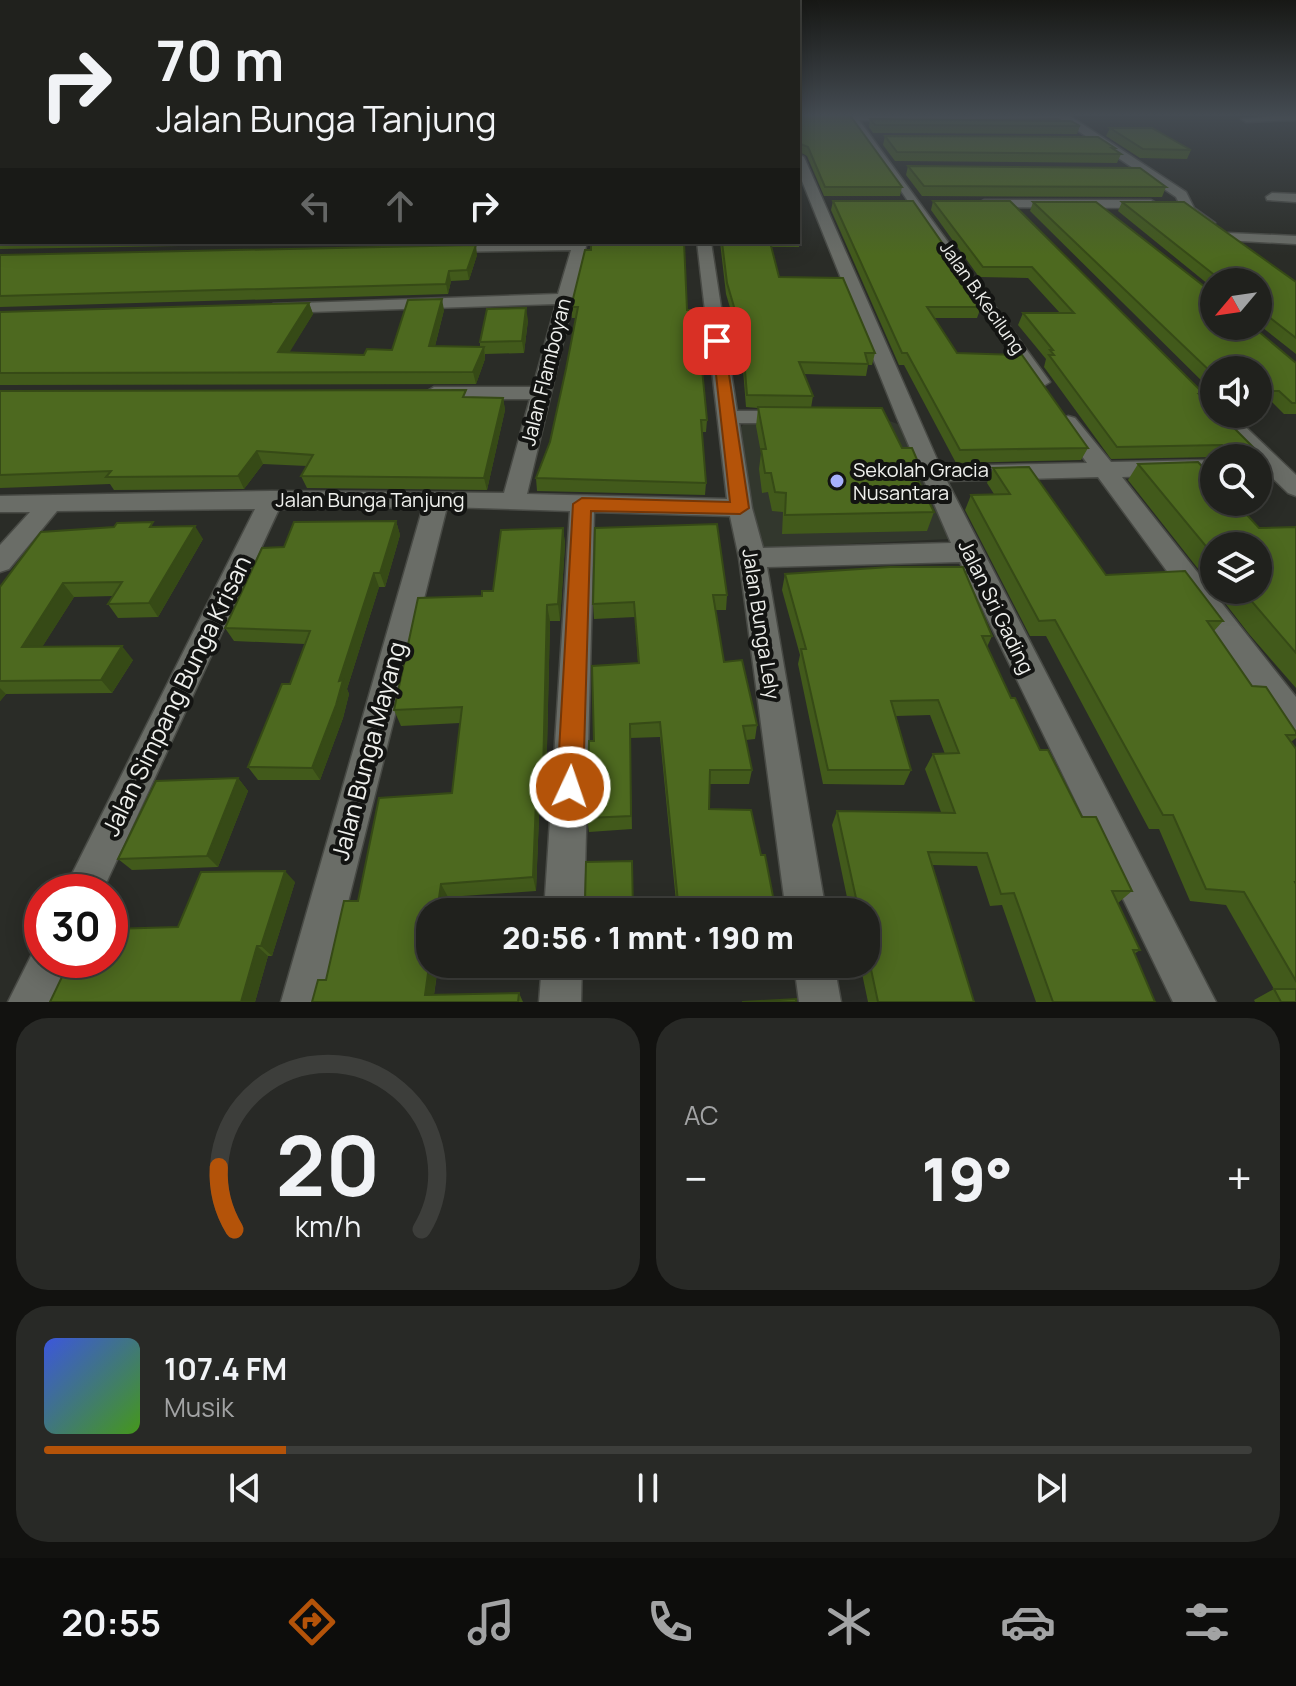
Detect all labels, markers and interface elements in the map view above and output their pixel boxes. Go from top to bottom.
text: 70 m [156,21,284,98]
icon: right [24,32,128,136]
text: Jalan Bunga Tanjung [156,94,496,143]
icon: left [294,184,338,228]
icon: ahead [378,184,422,228]
icon: right [462,184,506,228]
street label: Jalan B.Kecilung [935,236,1031,359]
north arrow [1200,268,1272,340]
map controls [1200,268,1272,604]
street label: Jalan Flamboyan [514,295,577,449]
pin [683,307,751,375]
icon: arrive [695,319,739,363]
button: sound [1200,356,1272,428]
button: search [1200,444,1272,516]
place label: Sekolah Gracia Nusantara [853,456,989,506]
marker: Sekolah Gracia Nusantara [828,472,846,490]
street label: Jalan Bunga Tanjung [275,486,465,513]
button: layers [1200,532,1272,604]
street label: Jalan Sri Gading [952,535,1041,678]
street label: Jalan Bunga Lely [736,547,787,702]
street label: Jalan Simpang Bunga Krisan [93,550,258,841]
street label: Jalan Bunga Mayang [323,638,413,863]
position arrow [528,745,612,829]
speed limit sign: 30 [24,874,128,978]
text: 20:56 · 1 mnt · 190 m [502,917,794,958]
text: AC [684,1097,719,1133]
text: 20 [276,1107,380,1221]
text: 19° [921,1137,1013,1219]
text: − [684,1148,708,1208]
text: + [1227,1148,1252,1208]
text: km/h [295,1207,361,1246]
text: 107.4 FM [164,1348,287,1389]
text: Musik [164,1389,234,1425]
icon: previous [223,1466,267,1510]
icon: pause [626,1466,670,1510]
icon: next [1029,1466,1073,1510]
icon: directions [284,1594,340,1650]
icon: music [463,1594,519,1650]
icon: phone [642,1594,698,1650]
icon: climate [821,1594,877,1650]
icon: car [1000,1594,1056,1650]
icon: filters [1179,1594,1235,1650]
text: 20:55 [61,1598,161,1647]

